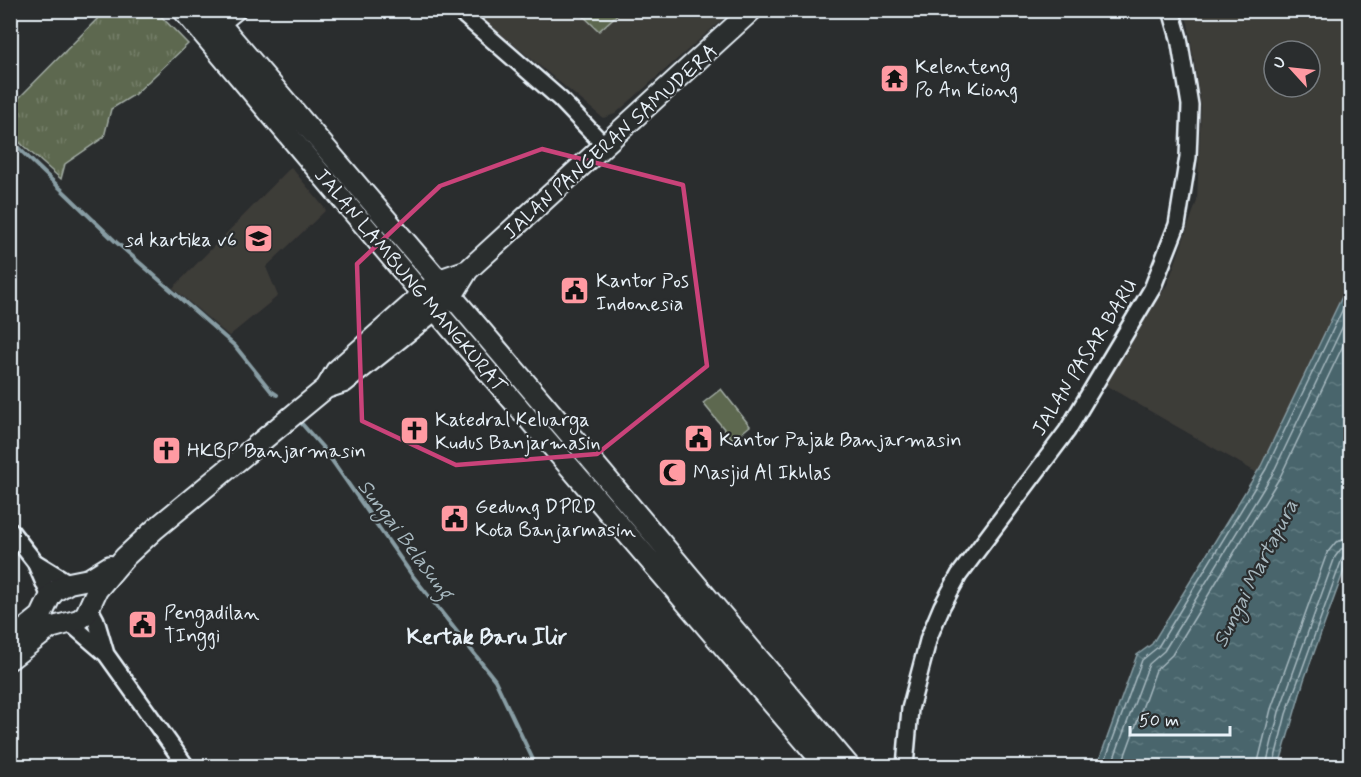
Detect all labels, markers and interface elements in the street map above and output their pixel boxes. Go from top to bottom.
street label: JALAN PANGERAN SAMUDERA [498,38,724,246]
north arrow [1262,39,1322,99]
text: U [1268,53,1292,72]
place label: Kelenteng Po An Kiong [915,54,1018,104]
temple icon: Kelenteng Po An Kiong [878,62,910,94]
street label: JALAN LAMBUNG MANGKURAT [308,163,513,400]
school or university icon: sd kartika v6 [242,223,274,255]
place label: sd kartika v6 [125,227,237,254]
place label: Kantor Pos Indonesia [596,268,689,318]
street label: JALAN PASAR BARU [1026,274,1144,441]
public building icon: Kantor Pos Indonesia [559,275,591,307]
place label: Katedral Keluarga Kudus Banjarmasin [435,407,601,457]
church icon: Katedral Keluarga Kudus Banjarmasin [398,415,430,447]
public building icon: Kantor Pajak Banjarmasin [682,423,714,455]
place label: Kantor Pajak Banjarmasin [719,427,962,454]
church icon: HKBP Banjarmasin [150,434,182,466]
place label: HKBP Banjarmasin [187,438,366,465]
mosque icon: Masjid Al Ikhlas [656,456,688,488]
place label: Masjid Al Ikhlas [693,460,831,487]
water label: Sungai Belasung [349,474,461,608]
place label: Gedung DPRD Kota Banjarmasin [475,494,636,544]
water label: Sungai Martapura [1207,495,1307,653]
public building icon: Gedung DPRD Kota Banjarmasin [438,502,470,534]
place label: Pengadilan TInggi [164,600,260,651]
public building icon: Pengadilan TInggi [127,608,159,640]
district label: Kertak Baru Ilir [407,624,568,652]
scale bar [1130,699,1230,737]
text: 50 m [1139,709,1179,733]

